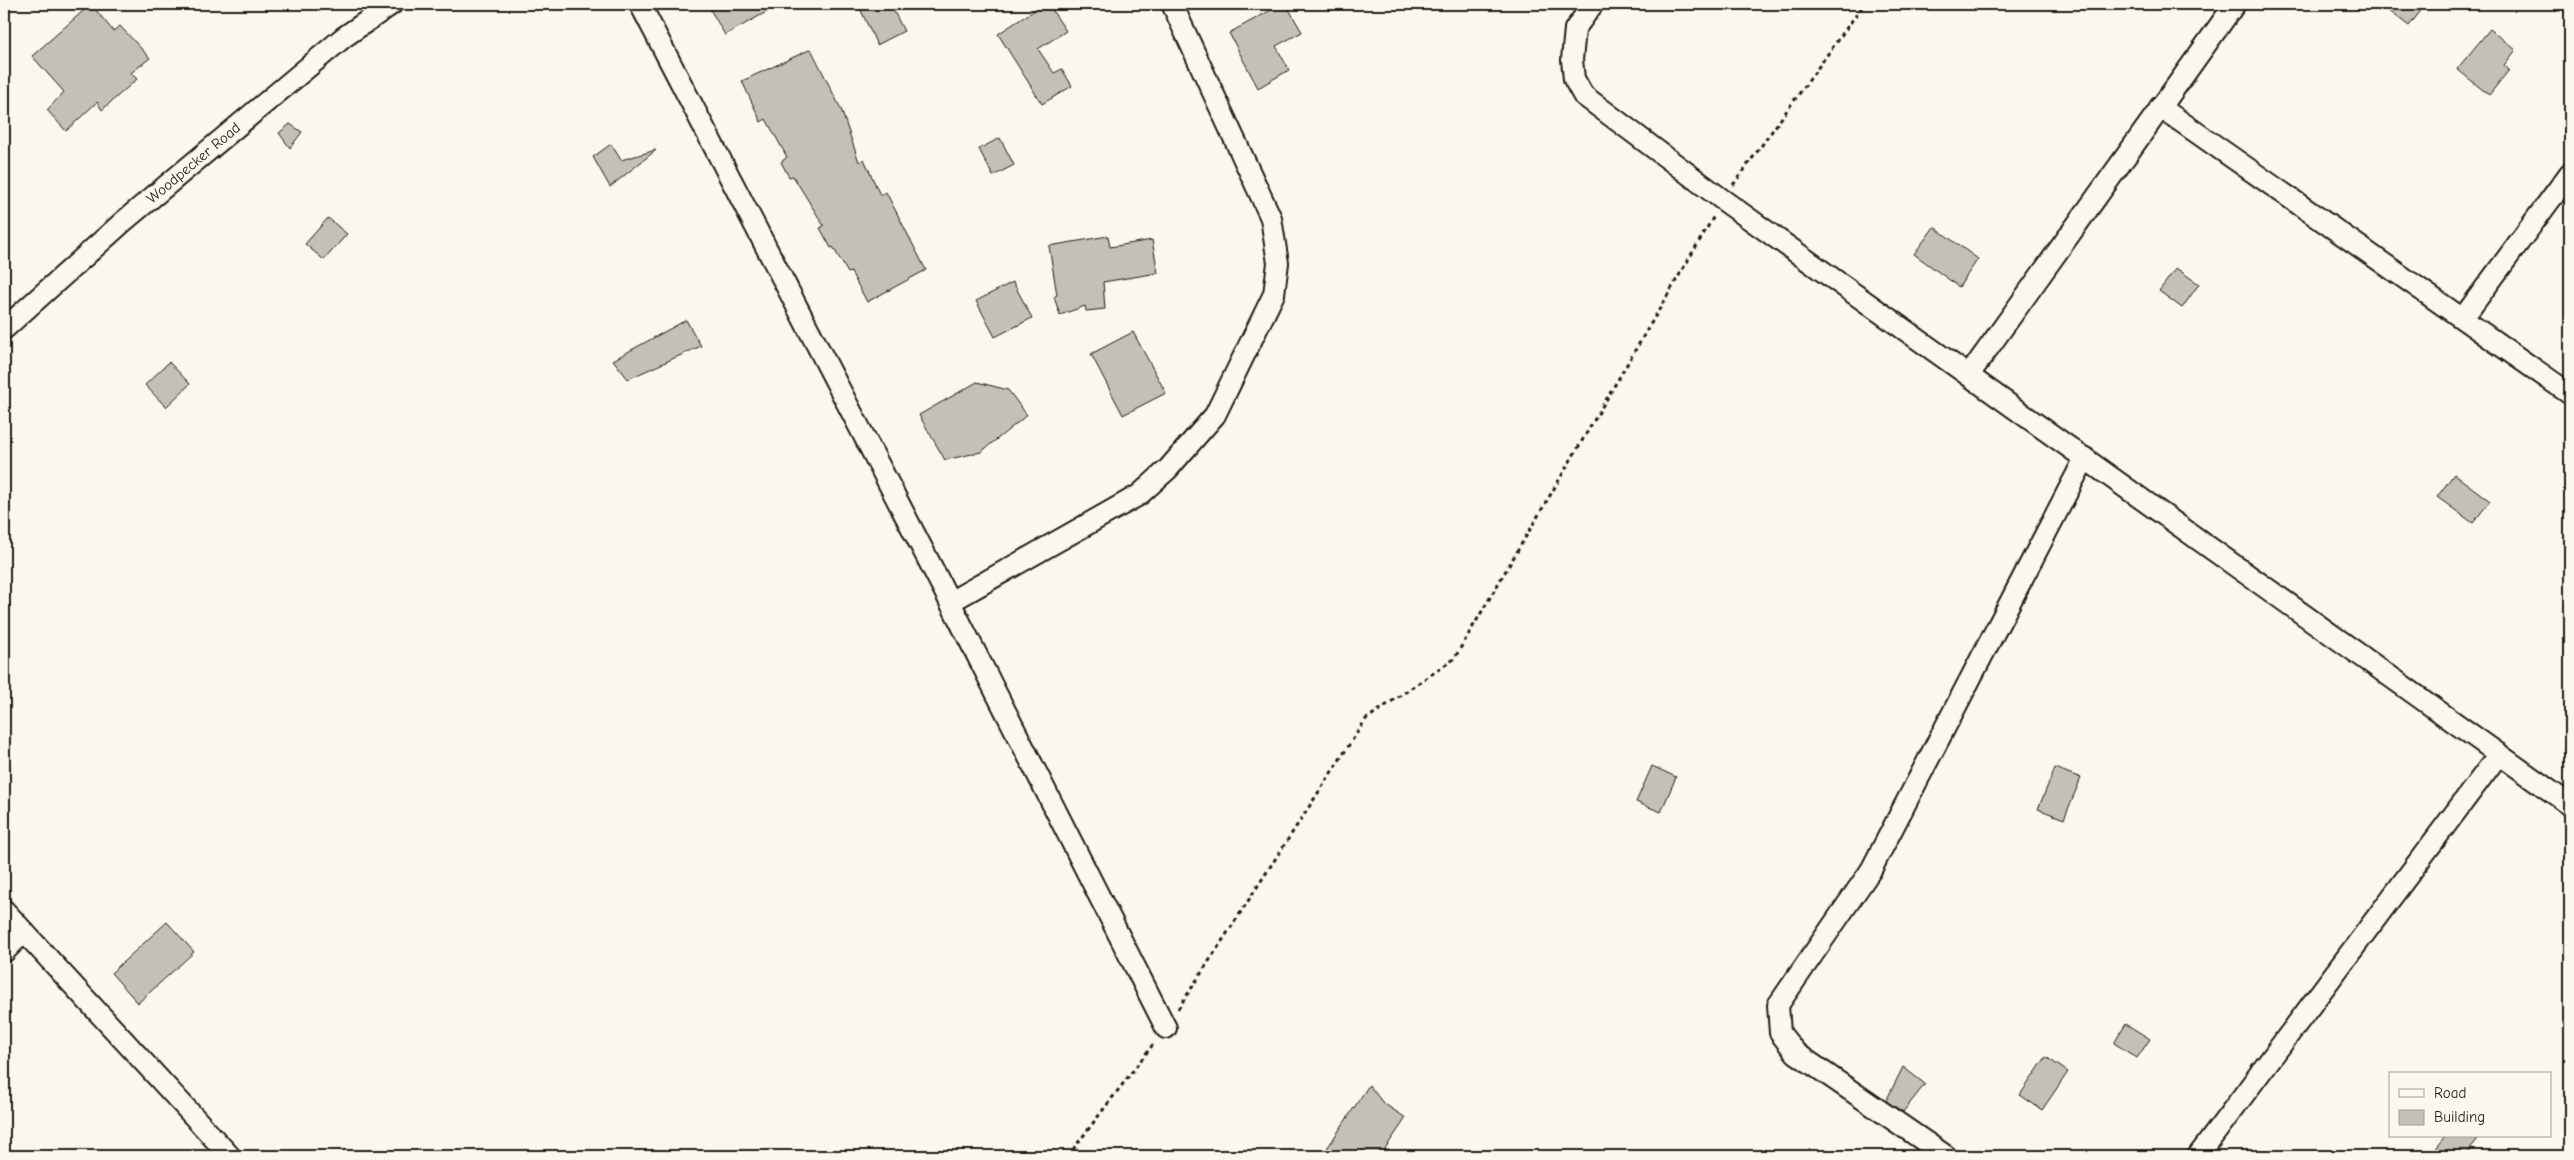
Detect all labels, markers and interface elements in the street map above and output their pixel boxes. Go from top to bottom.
street label: Woodpecker Road [143,119,244,207]
legend [2389,1072,2552,1138]
text: Road [2434,1084,2466,1102]
text: Building [2434,1108,2485,1126]

